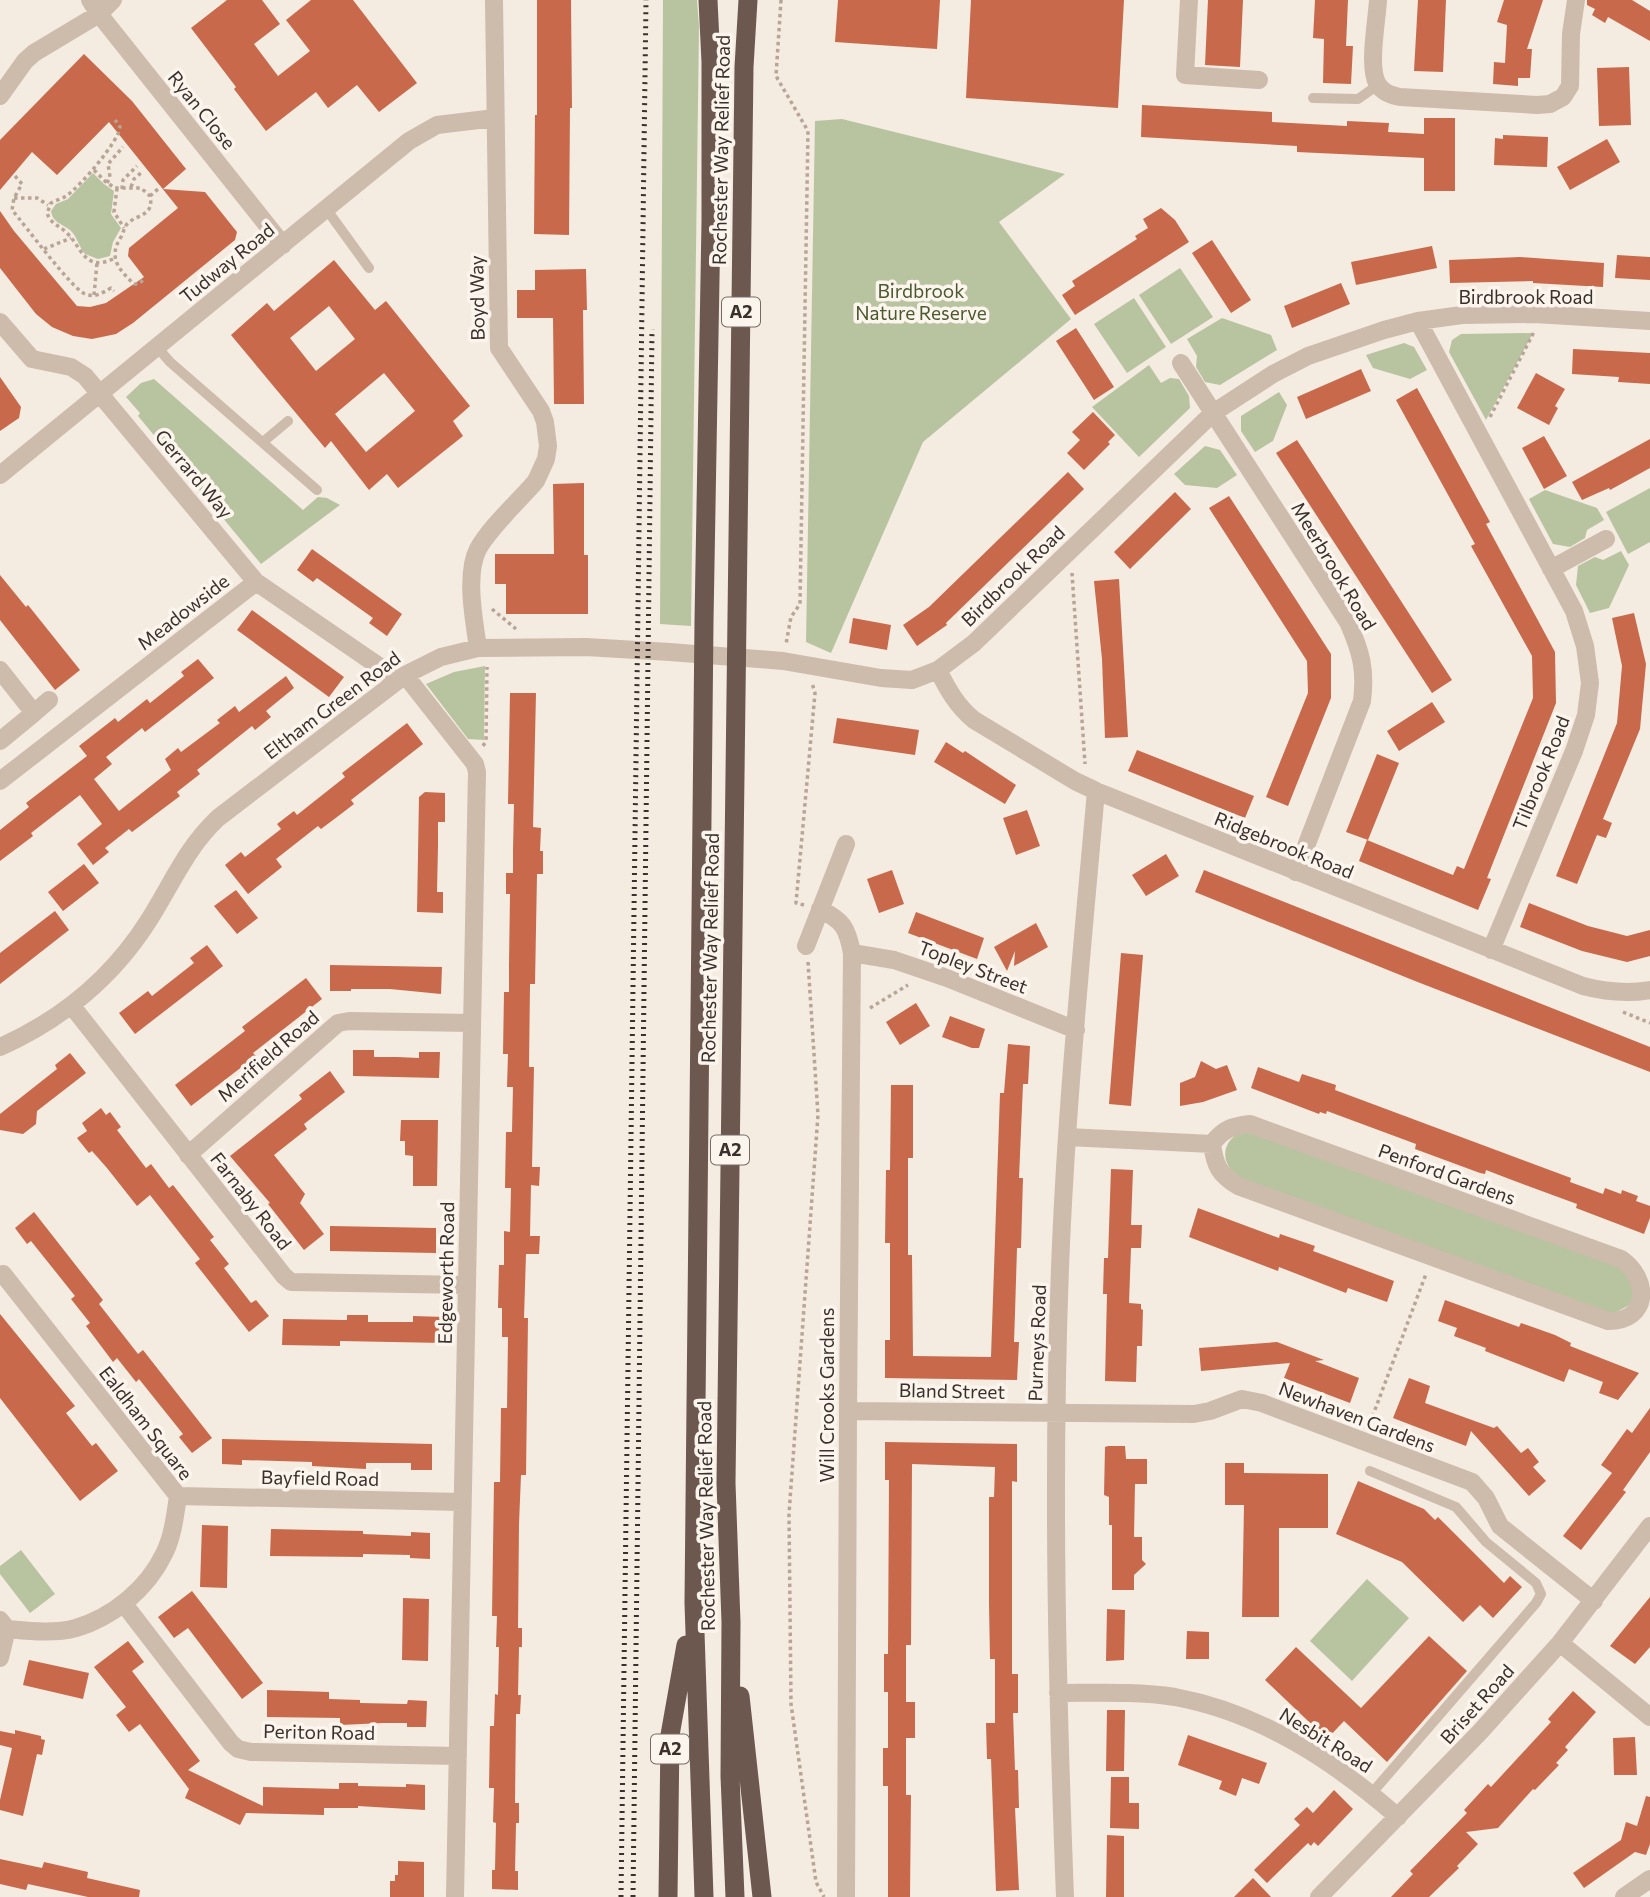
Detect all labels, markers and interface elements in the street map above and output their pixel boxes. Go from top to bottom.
street label: Rochester Way Relief Road [707,35,734,265]
street label: Ryan Close [164,66,241,154]
street label: Tudway Road [175,218,279,308]
street label: Boyd Way [464,255,489,341]
park label: Birdbrook Nature Reserve [855,279,987,324]
street label: Birdbrook Road [1459,285,1593,308]
road number: A2 [722,298,760,326]
street label: Gerrard Way [151,425,238,523]
street label: Meerbrook Road [1287,498,1382,634]
street label: Birdbrook Road [956,521,1069,631]
street label: Meadowside [132,569,233,654]
street label: Eltham Green Road [259,646,405,763]
street label: Tilbrook Road [1507,712,1574,833]
street label: Ridgebrook Road [1211,806,1357,883]
street label: Rochester Way Relief Road [696,833,723,1063]
street label: Topley Street [915,935,1031,998]
street label: Merifield Road [212,1005,323,1106]
road number: A2 [711,1135,749,1164]
street label: Penford Gardens [1375,1138,1519,1209]
street label: Farnaby Road [206,1147,297,1254]
street label: Edgeworth Road [433,1201,458,1345]
street label: Purneys Road [1023,1284,1050,1402]
street label: Will Crooks Gardens [815,1308,838,1482]
street label: Ealdham Square [95,1361,198,1484]
street label: Newhaven Gardens [1276,1376,1439,1457]
street label: Bland Street [899,1378,1006,1403]
street label: Rochester Way Relief Road [692,1401,719,1631]
street label: Bayfield Road [261,1465,379,1490]
street label: Briset Road [1435,1659,1518,1748]
street label: Nesbit Road [1276,1702,1377,1777]
street label: Periton Road [263,1719,375,1744]
road number: A2 [651,1734,689,1764]

